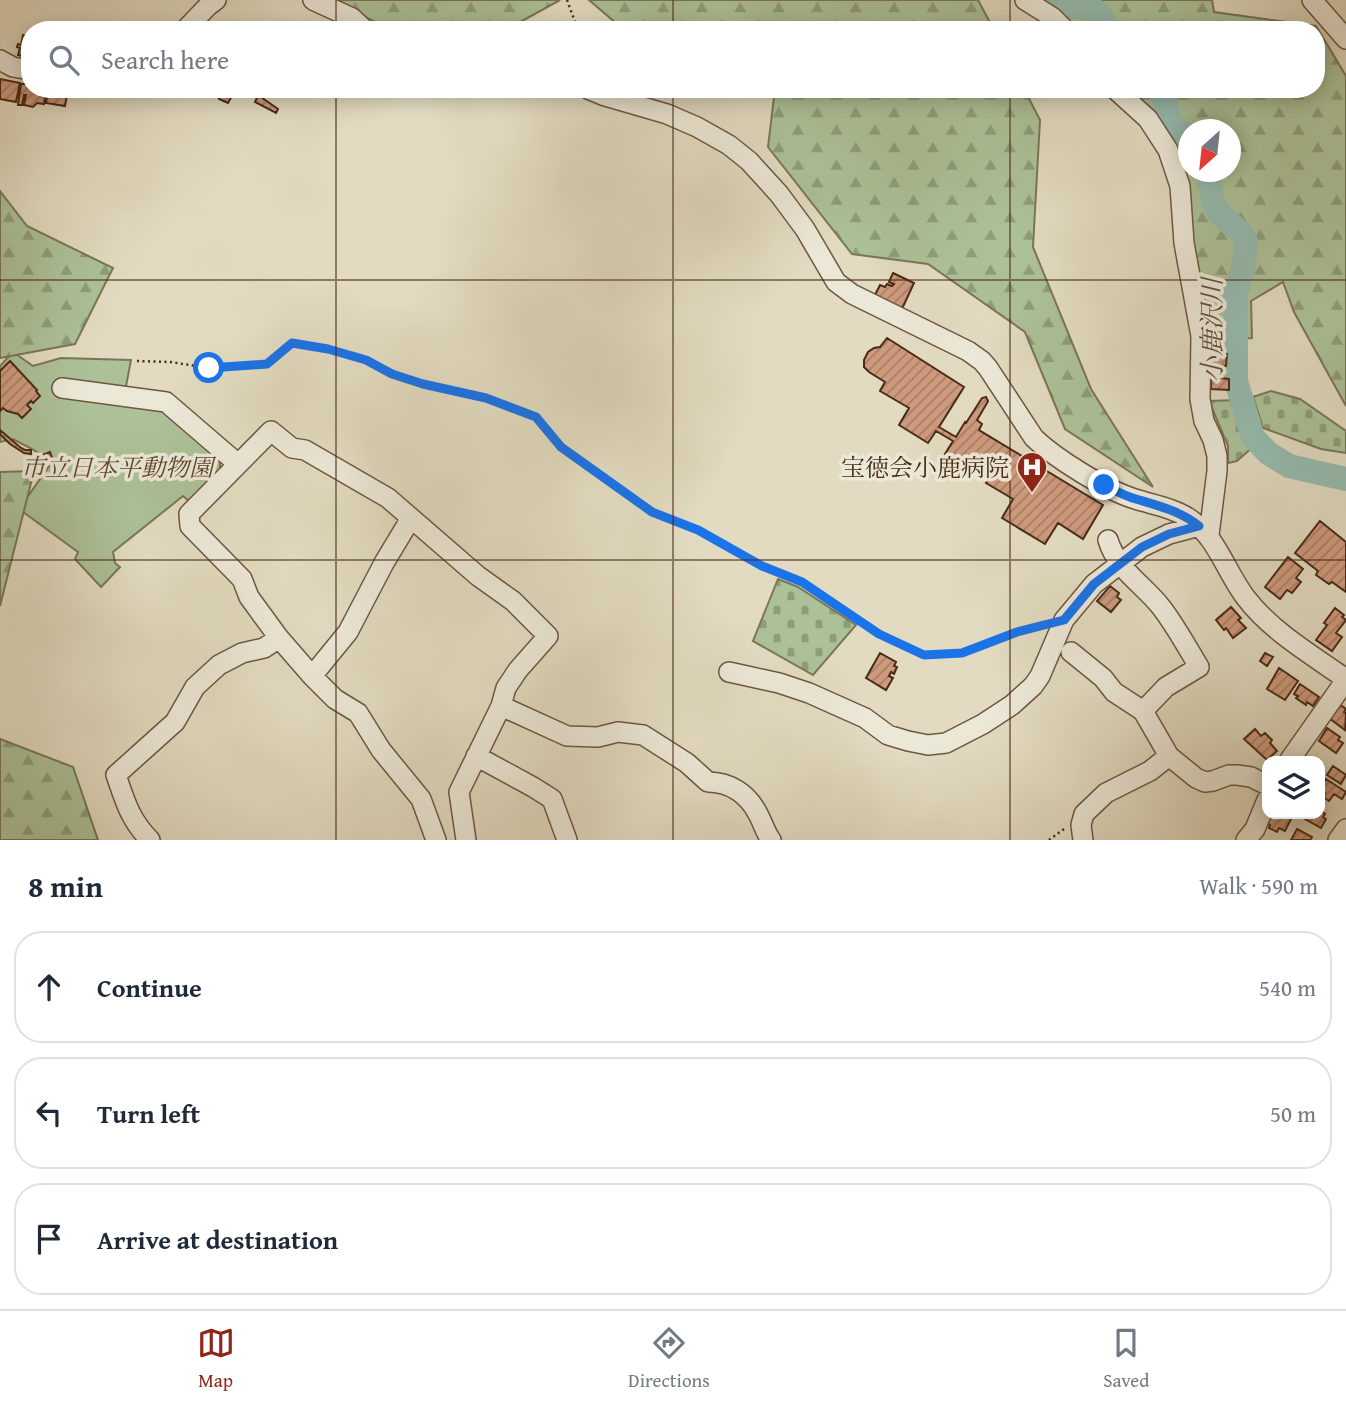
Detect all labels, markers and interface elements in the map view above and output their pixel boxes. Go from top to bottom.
search box [21,21,1325,98]
text: Search here [101,40,229,79]
icon: search [45,41,83,79]
north arrow [1178,119,1241,182]
water label: 小鹿沢川 [1192,275,1231,382]
route start [193,352,224,383]
park label: 市立日本平動物園 [21,450,217,485]
place label: 宝徳会小鹿病院 [841,450,1009,485]
hospital icon: 宝徳会小鹿病院 [1015,450,1049,494]
route end [1088,469,1119,500]
map controls [1262,756,1325,819]
button: layers [1262,756,1325,819]
text: 8 min [28,864,103,908]
text: Walk · 590 m [1199,869,1318,902]
icon: ahead [30,968,68,1006]
text: Continue [97,968,202,1007]
text: 540 m [1259,971,1316,1004]
icon: left [30,1094,68,1132]
text: Turn left [97,1094,200,1133]
text: 50 m [1270,1097,1316,1130]
icon: arrive [30,1220,68,1258]
text: Arrive at destination [97,1220,338,1259]
tab: Map [197,1324,235,1394]
tab: Directions [628,1324,710,1394]
tab: Saved [1103,1324,1149,1394]

